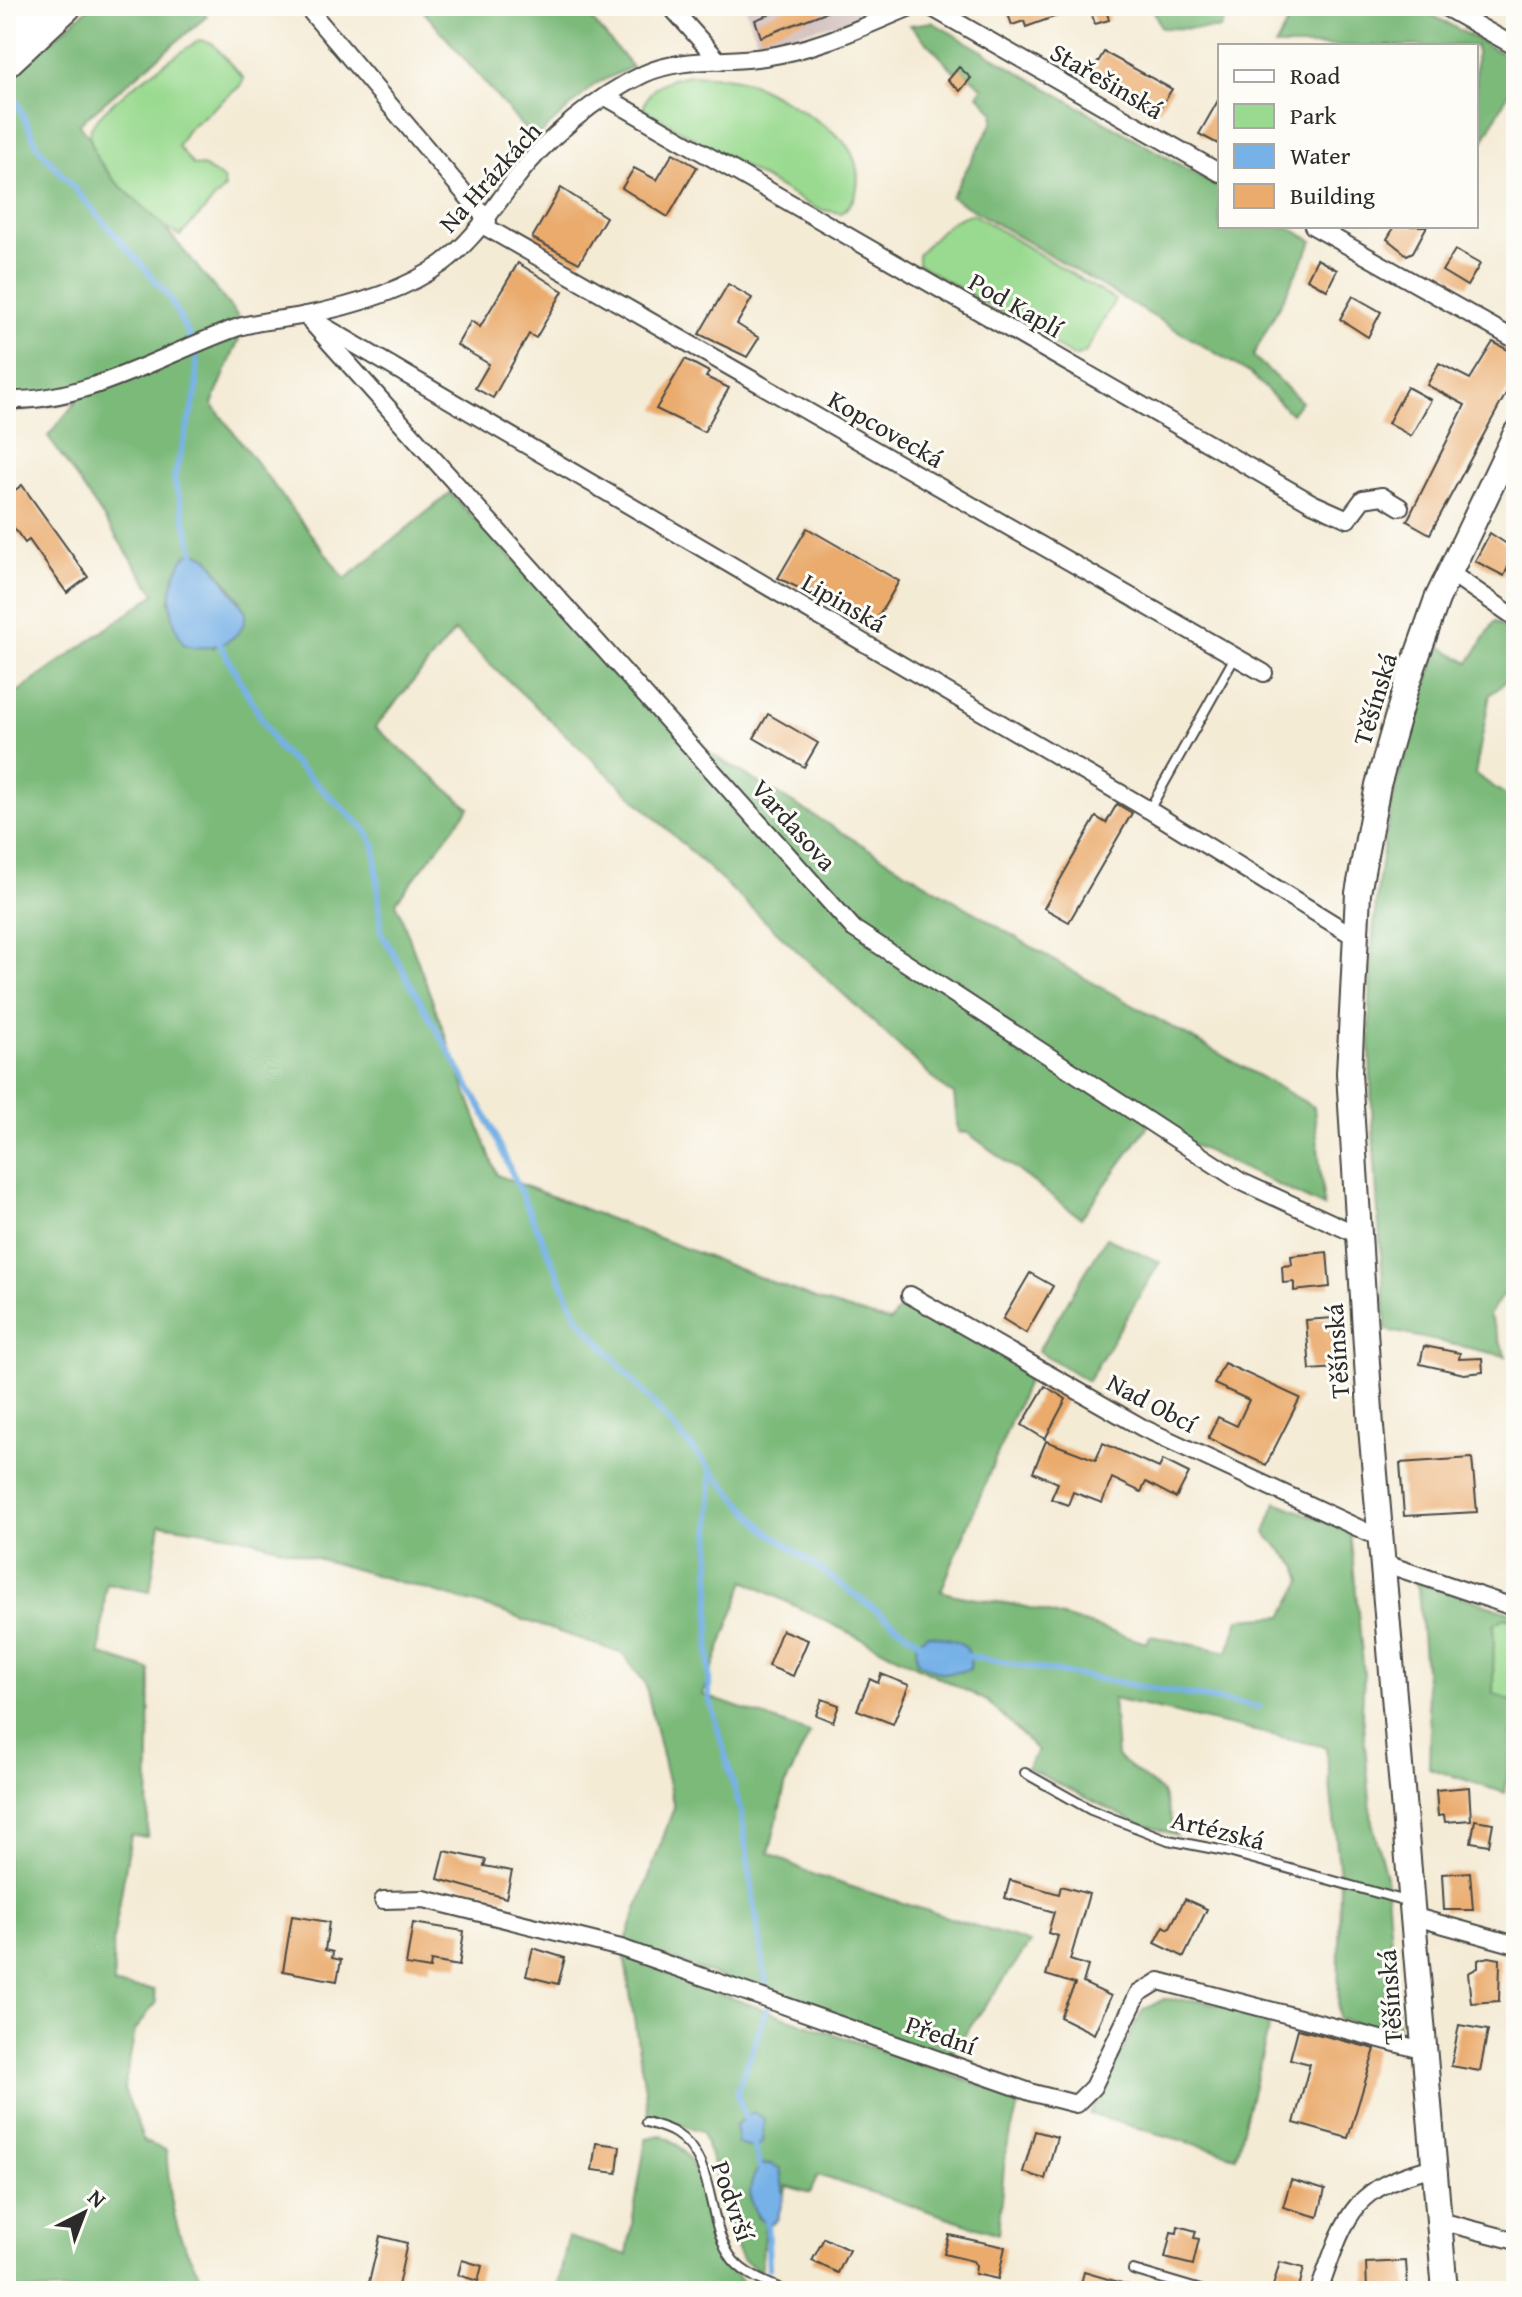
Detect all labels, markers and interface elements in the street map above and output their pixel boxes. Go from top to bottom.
street label: Stařešinská [1043,32,1172,129]
legend [1218,44,1478,228]
text: Road [1290,58,1340,93]
text: Park [1290,98,1337,133]
street label: Na Hrázkách [429,112,551,241]
text: Water [1290,138,1351,173]
text: Building [1290,178,1375,213]
street label: Pod Kaplí [962,262,1071,348]
street label: Kopcovecká [821,380,952,478]
street label: Lipinská [795,563,894,643]
street label: Těšínská [1342,647,1407,750]
street label: Vardasova [742,770,847,880]
street label: Těšínská [1314,1302,1359,1400]
street label: Nad Obcí [1100,1363,1205,1443]
street label: Artézská [1167,1799,1270,1860]
street label: Těšínská [1367,1948,1412,2046]
street label: Přední [900,2004,983,2065]
street label: Podvrší [702,2156,766,2247]
north arrow [44,2173,124,2253]
text: N [81,2181,114,2215]

